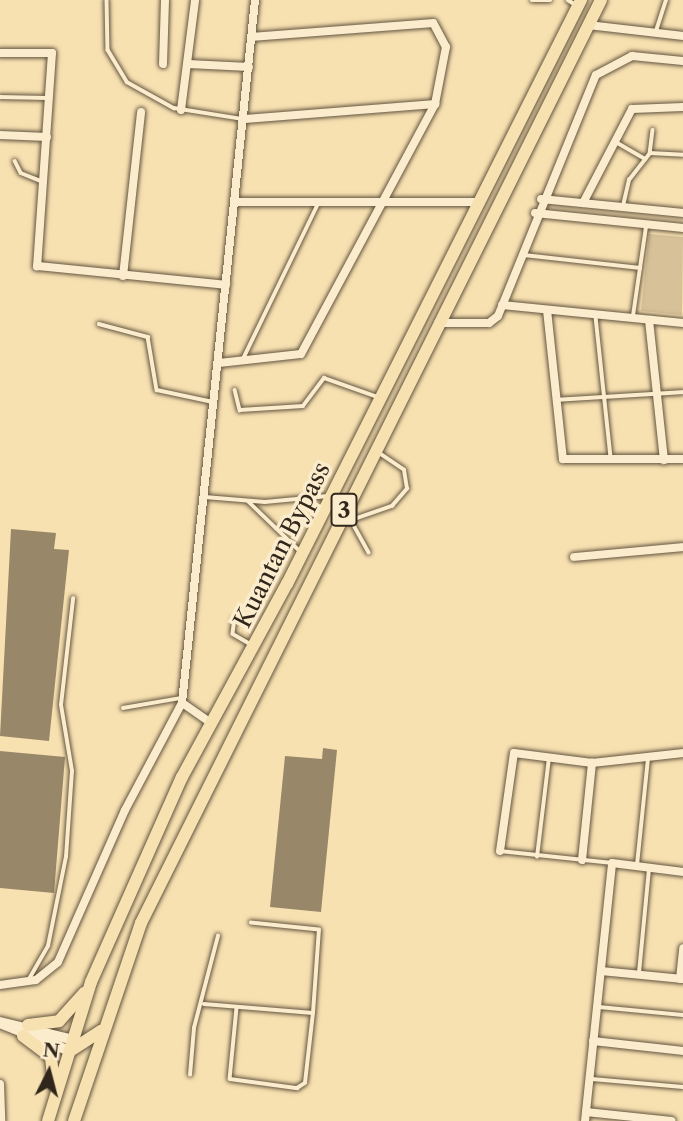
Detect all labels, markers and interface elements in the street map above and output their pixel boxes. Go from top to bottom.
street label: Kuantan Bypass [228,457,336,633]
road number: 3 [330,490,358,530]
north arrow [14,1037,84,1107]
text: N [42,1038,61,1063]

